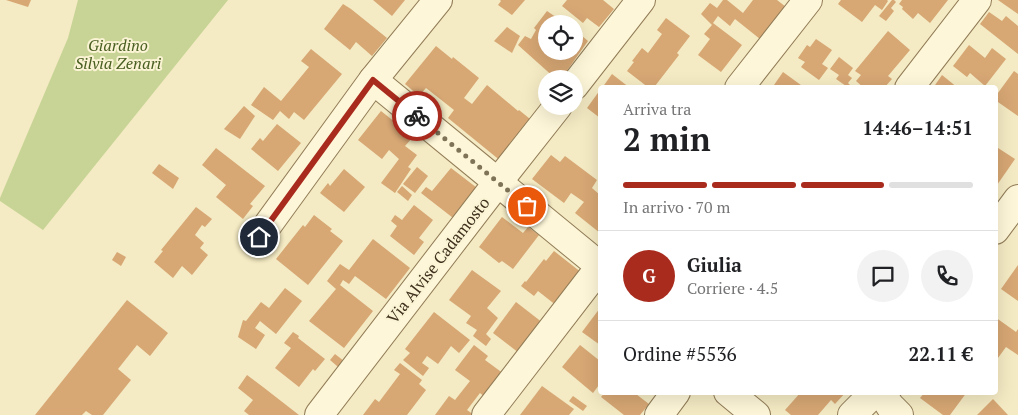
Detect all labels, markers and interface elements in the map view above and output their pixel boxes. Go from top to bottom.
map controls [538,15,583,115]
button: locate [538,15,583,60]
park label: Giardino Silvia Zenari [75,34,162,74]
button: layers [538,70,583,115]
courier [392,91,442,141]
text: Arriva tra [623,98,691,120]
icon: bike [403,102,431,130]
text: 14:46–14:51 [862,115,973,140]
text: 2 min [623,118,711,160]
pin [506,185,548,227]
street label: Via Alvise Cadamosto [382,192,494,328]
icon: bag [513,192,541,220]
text: In arrivo · 70 m [623,196,730,218]
pin [238,216,280,258]
icon: home [245,223,273,251]
button: chat [857,250,909,302]
button: phone [921,250,973,302]
text: Giulia [687,252,742,277]
text: G [642,263,656,288]
text: Corriere · 4.5 [687,277,778,299]
text: Ordine #5536 [623,341,737,366]
text: 22.11 € [909,341,973,366]

